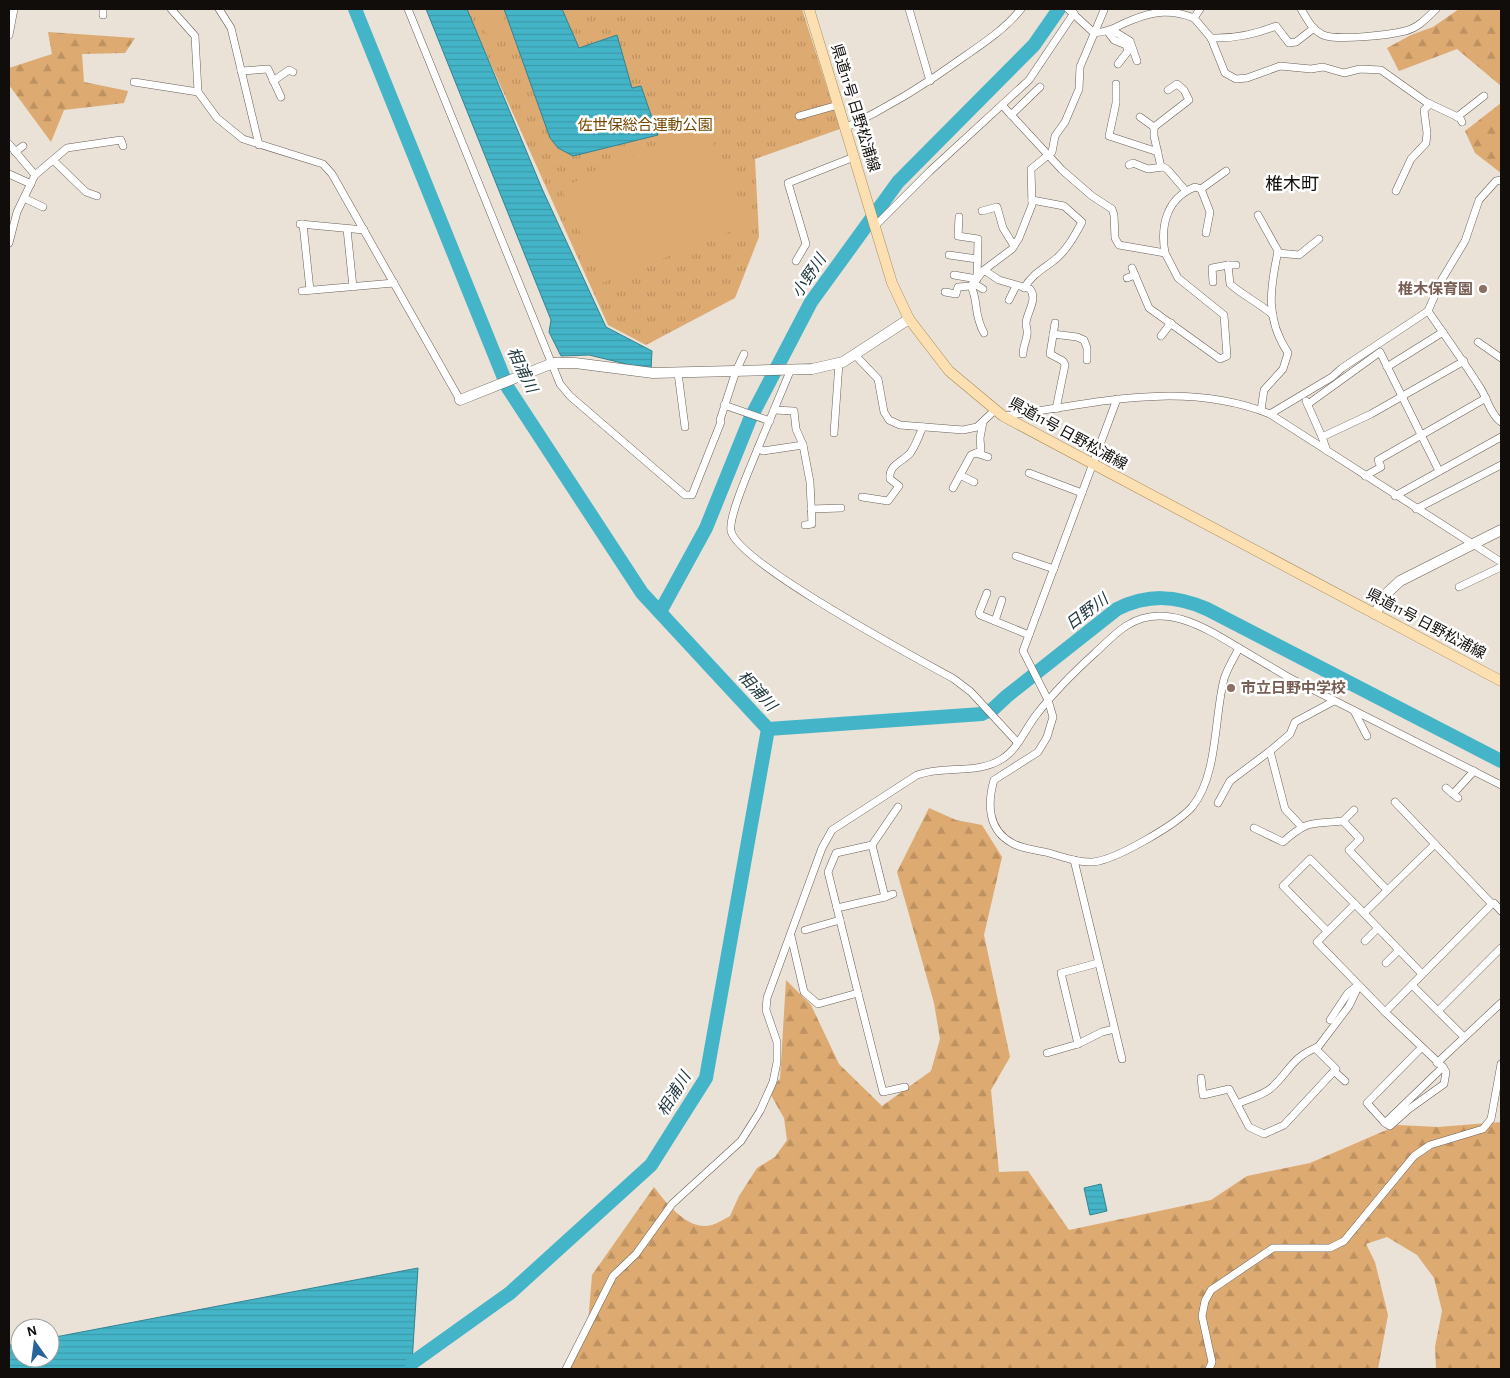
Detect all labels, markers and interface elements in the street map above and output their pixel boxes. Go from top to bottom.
street label: 県道11号 日野松浦線 [828,42,883,174]
park label: 佐世保総合運動公園 [577,117,713,133]
district label: 椎木町 [1265,175,1319,194]
water label: 小野川 [788,249,830,300]
place label: 椎木保育園 [1398,281,1473,297]
marker: 椎木保育園 [1477,283,1489,295]
water label: 相浦川 [504,344,541,397]
street label: 県道11号 日野松浦線 [1006,394,1131,473]
street label: 県道11号 日野松浦線 [1364,584,1489,662]
water label: 日野川 [1063,590,1113,633]
water label: 相浦川 [735,667,781,715]
place label: 市立日野中学校 [1241,680,1346,696]
marker: 市立日野中学校 [1225,682,1237,694]
water label: 相浦川 [654,1067,695,1119]
north arrow [10,1318,60,1368]
text: N [26,1323,39,1339]

